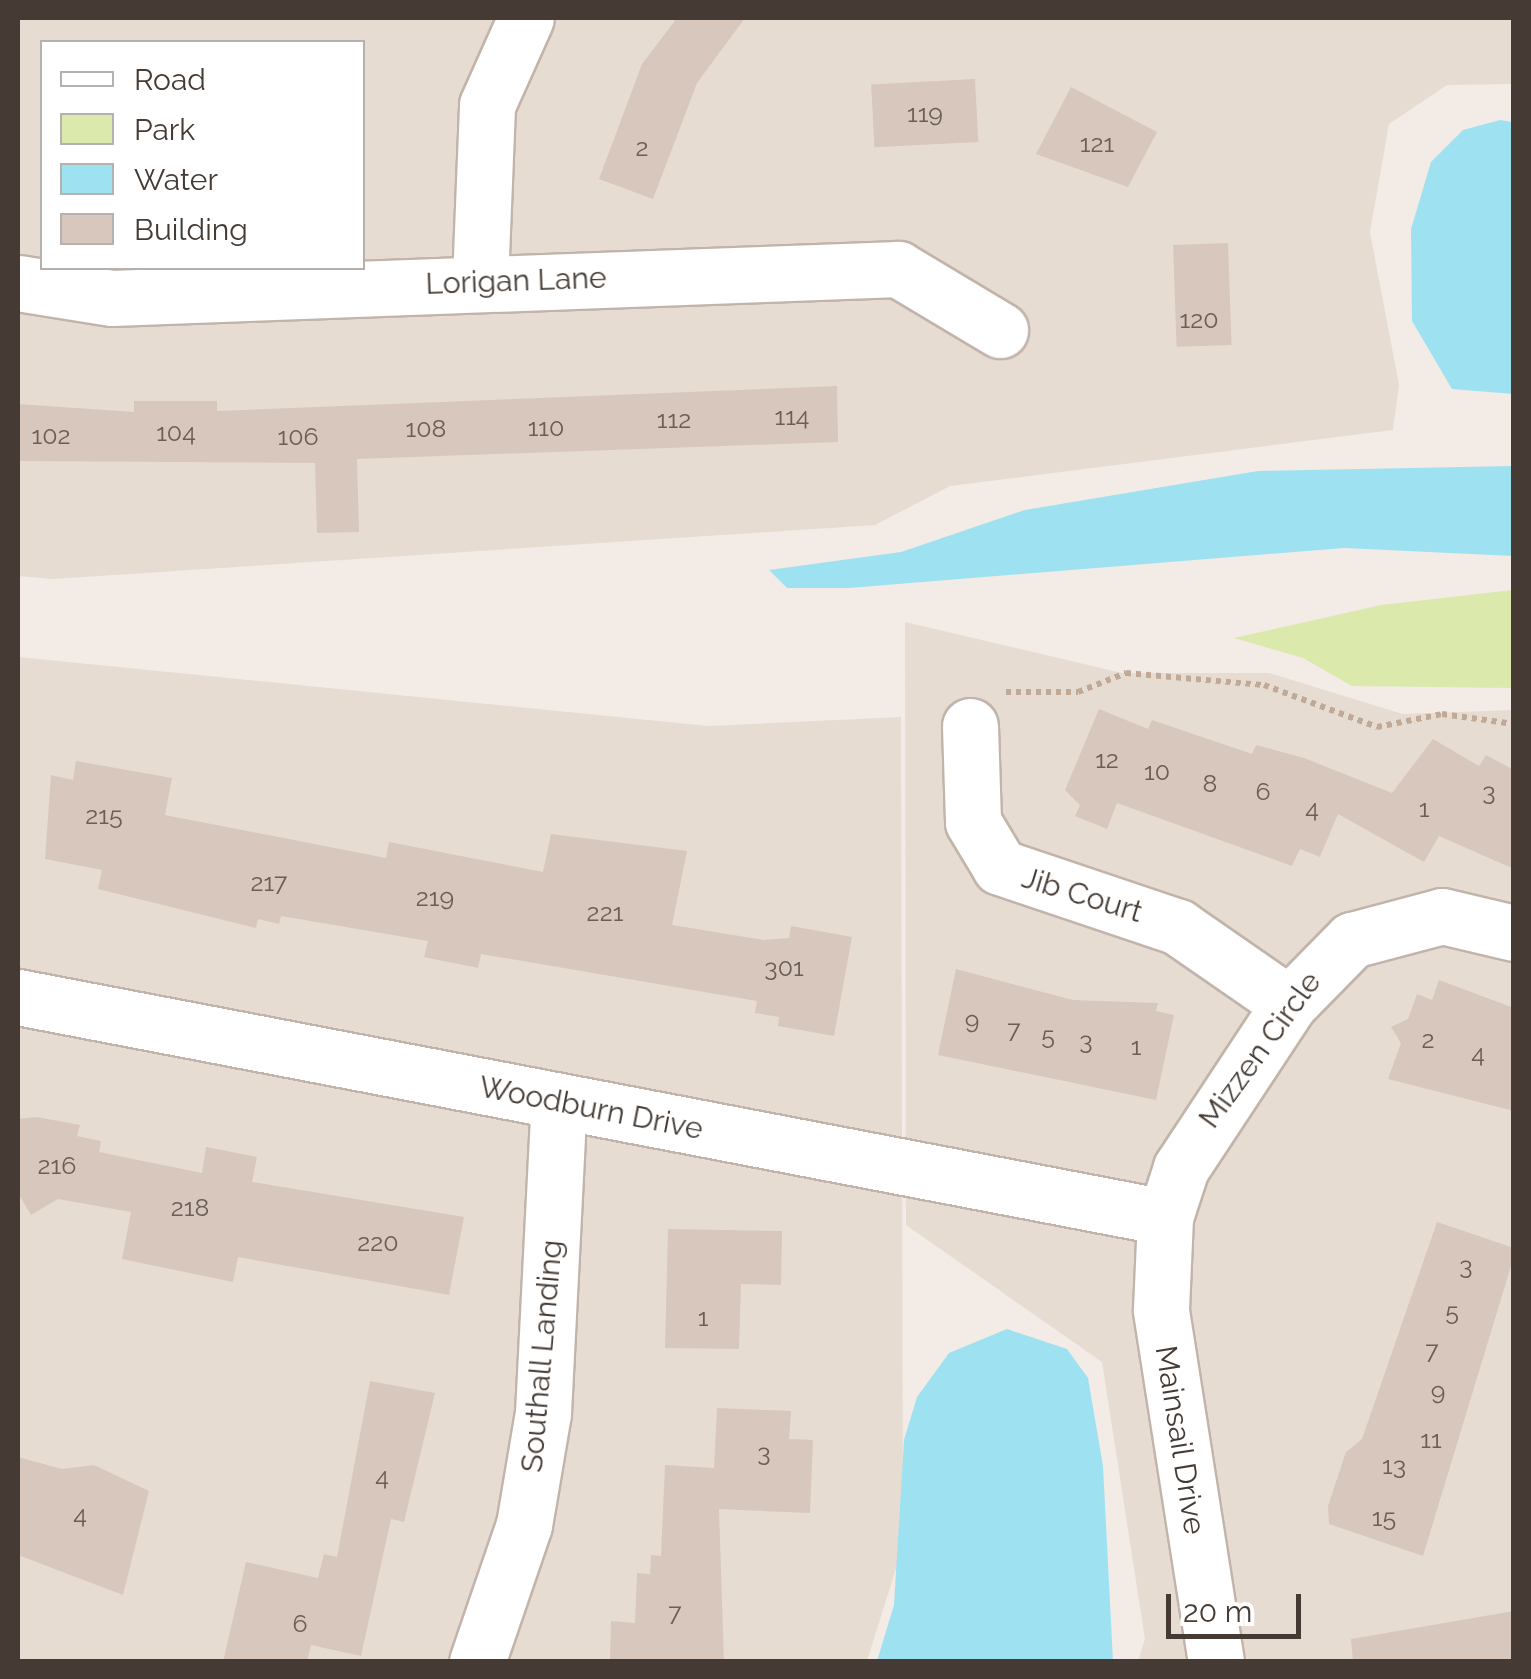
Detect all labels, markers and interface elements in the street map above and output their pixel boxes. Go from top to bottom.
legend [40,40,365,270]
text: Road [134,62,206,97]
house number: 119 [907,98,943,128]
text: Park [134,112,195,147]
house number: 121 [1080,128,1114,158]
house number: 2 [635,132,649,162]
text: Water [134,162,218,197]
text: Building [134,212,248,247]
street label: Lorigan Lane [425,260,607,302]
house number: 120 [1179,304,1219,334]
house number: 114 [774,401,810,431]
house number: 112 [657,404,691,434]
house number: 110 [528,412,564,442]
house number: 108 [406,413,446,443]
house number: 104 [156,417,196,447]
house number: 102 [31,420,71,450]
house number: 106 [277,421,319,451]
house number: 12 [1095,744,1119,774]
house number: 10 [1144,756,1170,786]
house number: 8 [1203,768,1217,798]
house number: 6 [1255,776,1271,806]
house number: 3 [1482,776,1496,806]
house number: 4 [1305,793,1319,823]
house number: 1 [1419,793,1429,823]
house number: 215 [85,800,123,830]
street label: Jib Court [1017,860,1147,930]
house number: 217 [251,867,287,897]
house number: 219 [416,882,454,912]
house number: 221 [587,897,623,927]
house number: 301 [764,952,804,982]
street label: Mizzen Circle [1191,965,1329,1135]
house number: 9 [965,1005,979,1035]
house number: 7 [1007,1014,1021,1044]
house number: 5 [1041,1020,1055,1050]
house number: 2 [1421,1024,1435,1054]
house number: 3 [1079,1025,1093,1055]
house number: 1 [1131,1031,1141,1061]
house number: 4 [1471,1038,1485,1068]
street label: Woodburn Drive [476,1069,706,1147]
house number: 216 [38,1150,76,1180]
house number: 218 [171,1192,209,1222]
house number: 220 [357,1227,399,1257]
street label: Southall Landing [514,1238,570,1474]
house number: 3 [1459,1250,1473,1280]
house number: 5 [1445,1296,1459,1326]
house number: 1 [698,1302,708,1332]
house number: 7 [1425,1335,1439,1365]
street label: Mainsail Drive [1147,1343,1213,1537]
house number: 9 [1431,1376,1445,1406]
house number: 11 [1420,1424,1442,1454]
house number: 3 [757,1437,771,1467]
house number: 13 [1382,1450,1406,1480]
house number: 4 [375,1461,389,1491]
house number: 4 [73,1499,87,1529]
house number: 15 [1372,1502,1396,1532]
scale bar [1171,1574,1306,1636]
text: 20 m [1183,1594,1252,1629]
house number: 7 [668,1597,682,1627]
house number: 6 [292,1608,308,1638]

